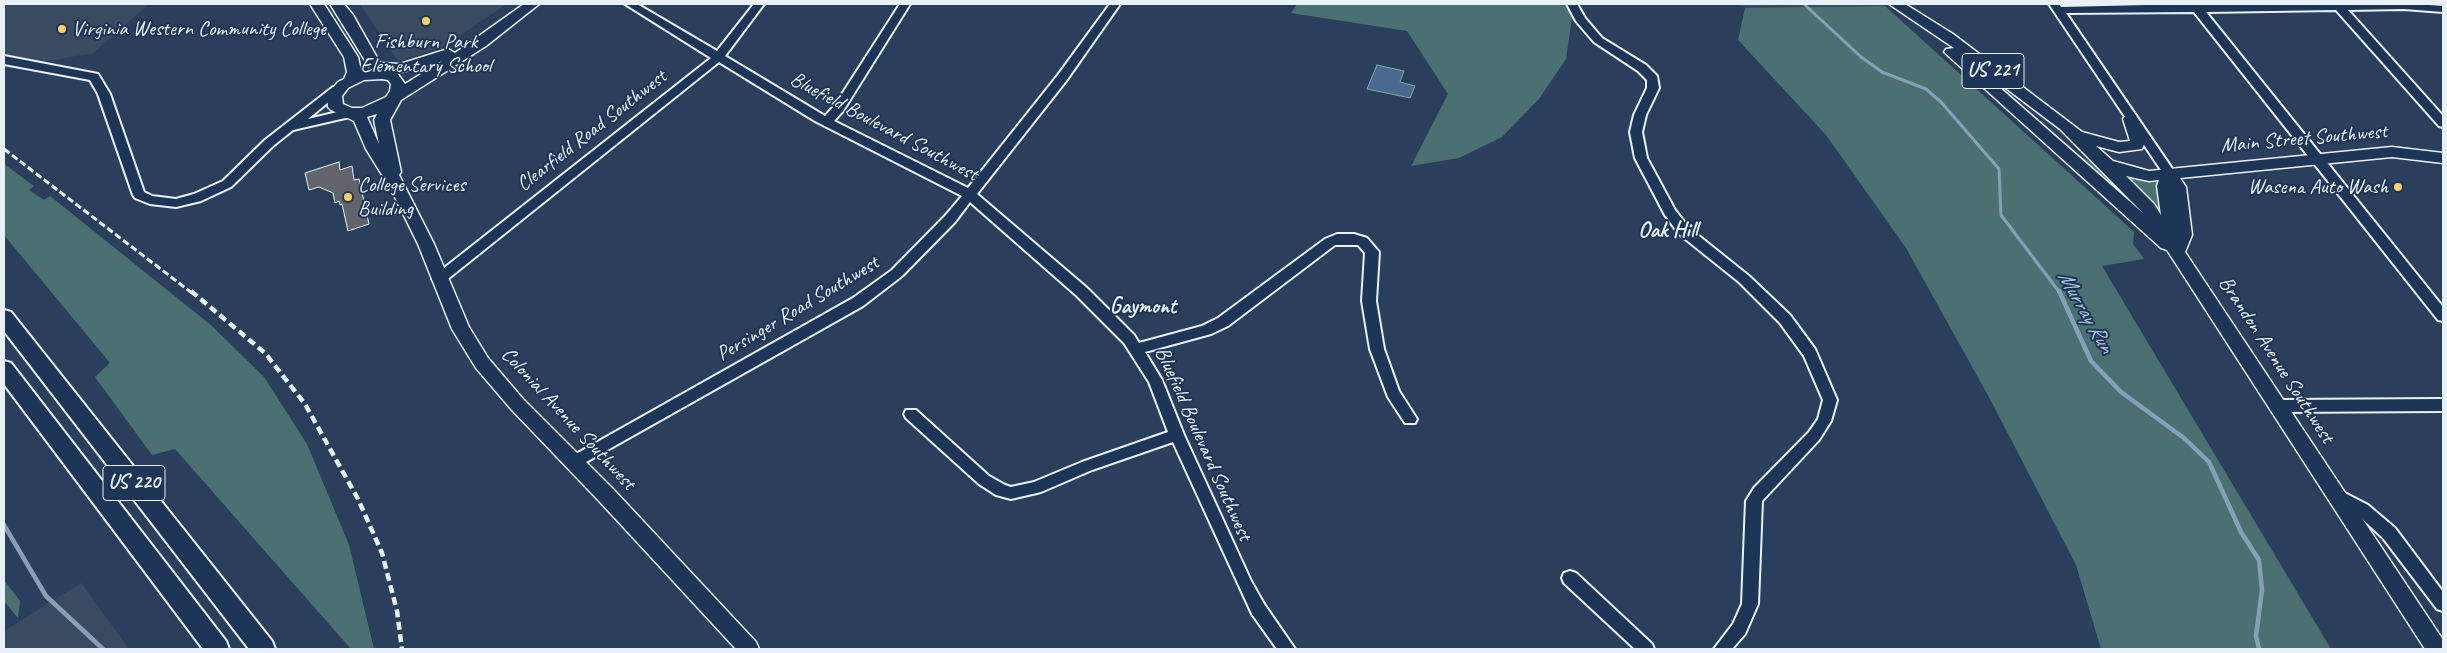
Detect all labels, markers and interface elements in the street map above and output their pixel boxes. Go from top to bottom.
marker: Fishburn Park Elementary School [420,15,432,27]
place label: Virginia Western Community College [72,16,326,42]
marker: Virginia Western Community College [56,23,68,35]
place label: Fishburn Park Elementary School [360,29,492,79]
road number: US 221 [1962,54,2024,88]
street label: Clearfield Road Southwest [512,65,672,197]
street label: Bluefield Boulevard Southwest [786,67,982,187]
street label: Main Street Southwest [2220,119,2388,159]
place label: College Services Building [358,172,465,222]
place label: Wasena Auto Wash [2248,174,2388,200]
marker: Wasena Auto Wash [2392,181,2404,193]
marker: College Services Building [342,191,354,203]
district label: Oak Hill [1638,218,1698,244]
street label: Persinger Road Southwest [712,251,884,367]
water label: Murray Run [2051,266,2119,358]
street label: Brandon Avenue Southwest [2213,272,2339,448]
district label: Gaymont [1110,294,1176,320]
street label: Colonial Avenue Southwest [495,342,641,496]
street label: Bluefield Boulevard Southwest [1149,343,1257,545]
road number: US 220 [103,466,165,500]

